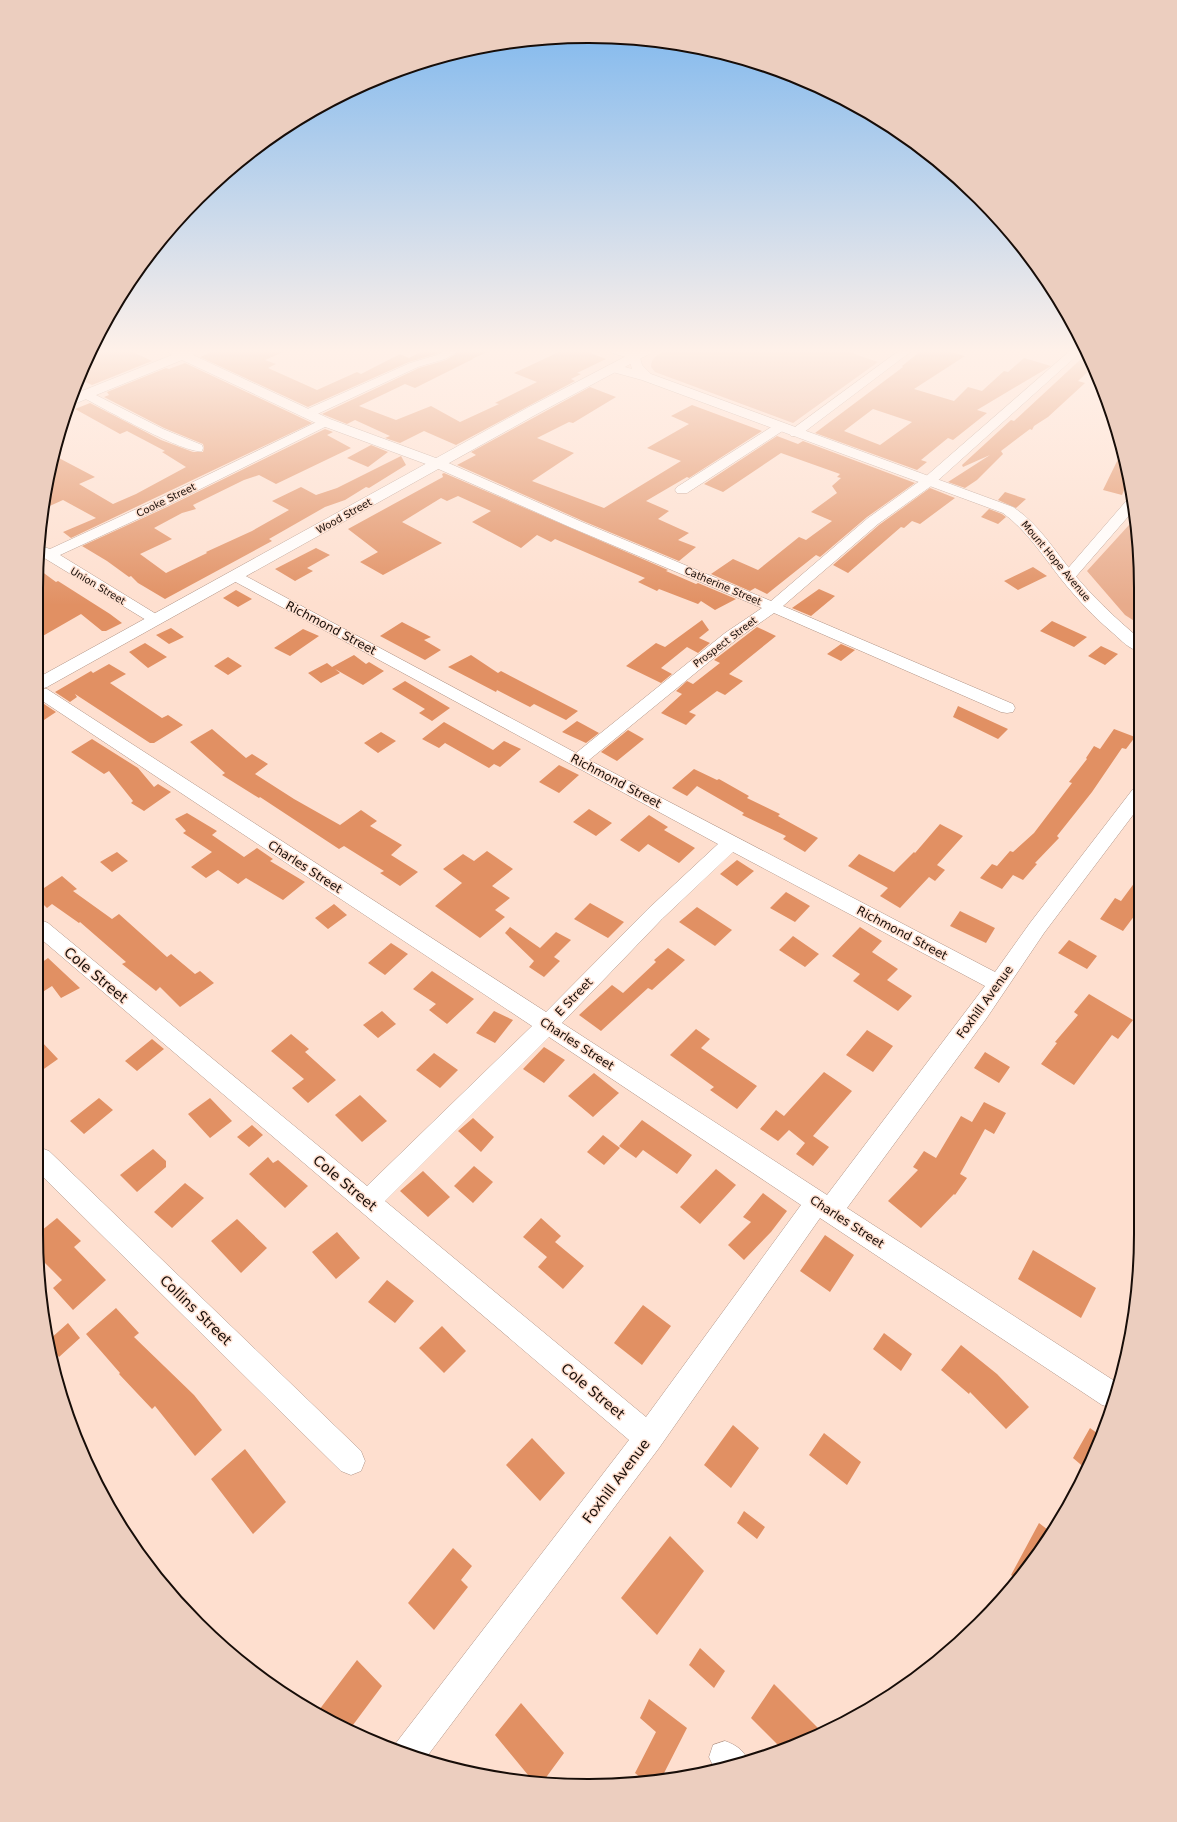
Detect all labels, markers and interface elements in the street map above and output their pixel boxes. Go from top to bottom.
street label: Cooke Street [135,481,197,519]
street label: Wood Street [314,496,374,536]
street label: Mount Hope Avenue [1019,519,1093,603]
street label: Union Street [68,565,128,607]
street label: Catherine Street [683,565,763,607]
street label: Richmond Street [283,598,379,658]
street label: Prospect Street [691,615,759,669]
street label: Richmond Street [568,751,664,811]
street label: Charles Street [265,838,345,896]
street label: Richmond Street [854,903,950,963]
street label: Cole Street [61,944,131,1006]
street label: Foxhill Avenue [954,963,1016,1041]
street label: E Street [552,975,596,1019]
street label: Charles Street [537,1015,617,1073]
street label: Cole Street [310,1152,380,1214]
street label: Charles Street [807,1193,887,1251]
street label: Collins Street [157,1272,235,1348]
street label: Cole Street [558,1360,628,1422]
street label: Foxhill Avenue [579,1436,653,1526]

